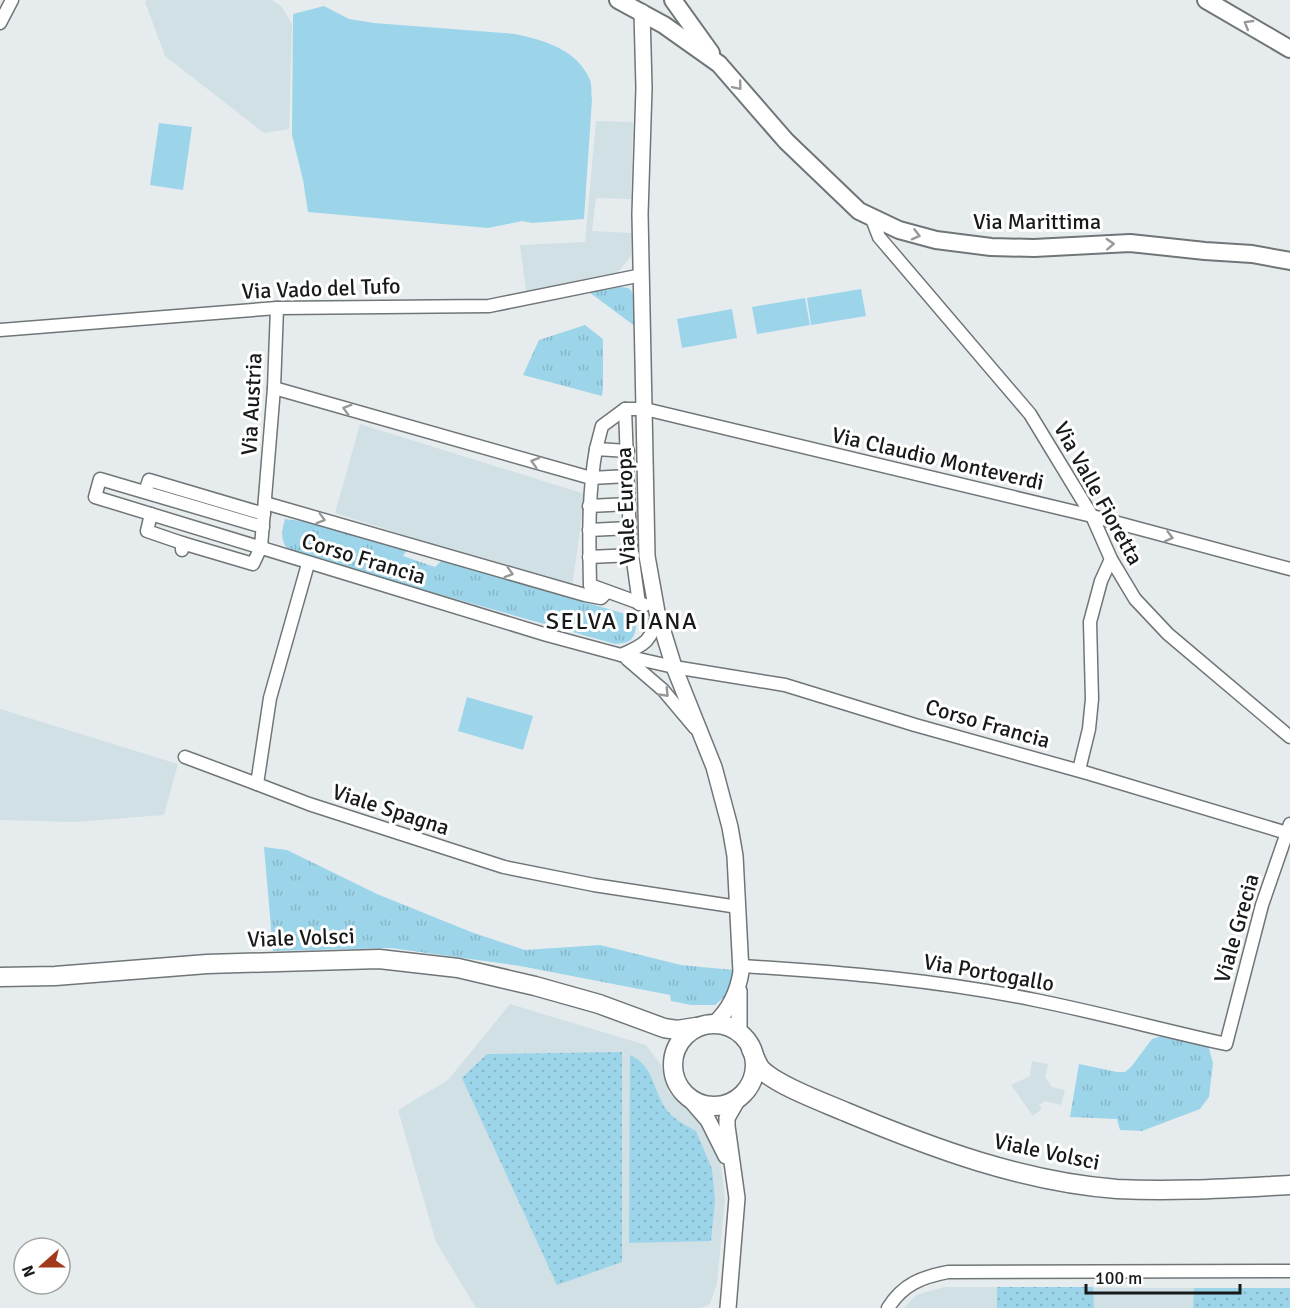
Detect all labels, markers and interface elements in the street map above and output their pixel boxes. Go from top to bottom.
one-way arrow [1244,20,1254,31]
one-way arrow [731,79,742,90]
street label: Via Marittima [973,208,1101,235]
one-way arrow [911,228,921,241]
one-way arrow [1106,238,1115,251]
street label: Via Vado del Tufo [241,272,401,305]
street label: Via Austria [235,352,268,456]
one-way arrow [342,404,353,416]
street label: Via Valle Fioretta [1048,417,1149,570]
street label: Via Claudio Monteverdi [829,421,1047,496]
street label: Viale Europa [610,447,641,565]
one-way arrow [530,457,541,469]
one-way arrow [316,512,326,524]
street label: Corso Francia [299,527,429,590]
one-way arrow [1163,530,1174,542]
one-way arrow [503,566,514,578]
district label: SELVA PIANA [546,606,698,636]
one-way arrow [658,686,669,697]
street label: Corso Francia [922,693,1053,754]
street label: Viale Spagna [329,778,453,841]
street label: Viale Grecia [1208,870,1265,986]
street label: Viale Volsci [247,922,355,953]
street label: Via Portogallo [922,948,1056,997]
street label: Viale Volsci [992,1127,1102,1176]
north arrow [12,1236,72,1296]
scale bar [1086,1257,1240,1295]
text: N [18,1262,40,1280]
text: 100 m [1095,1267,1142,1289]

